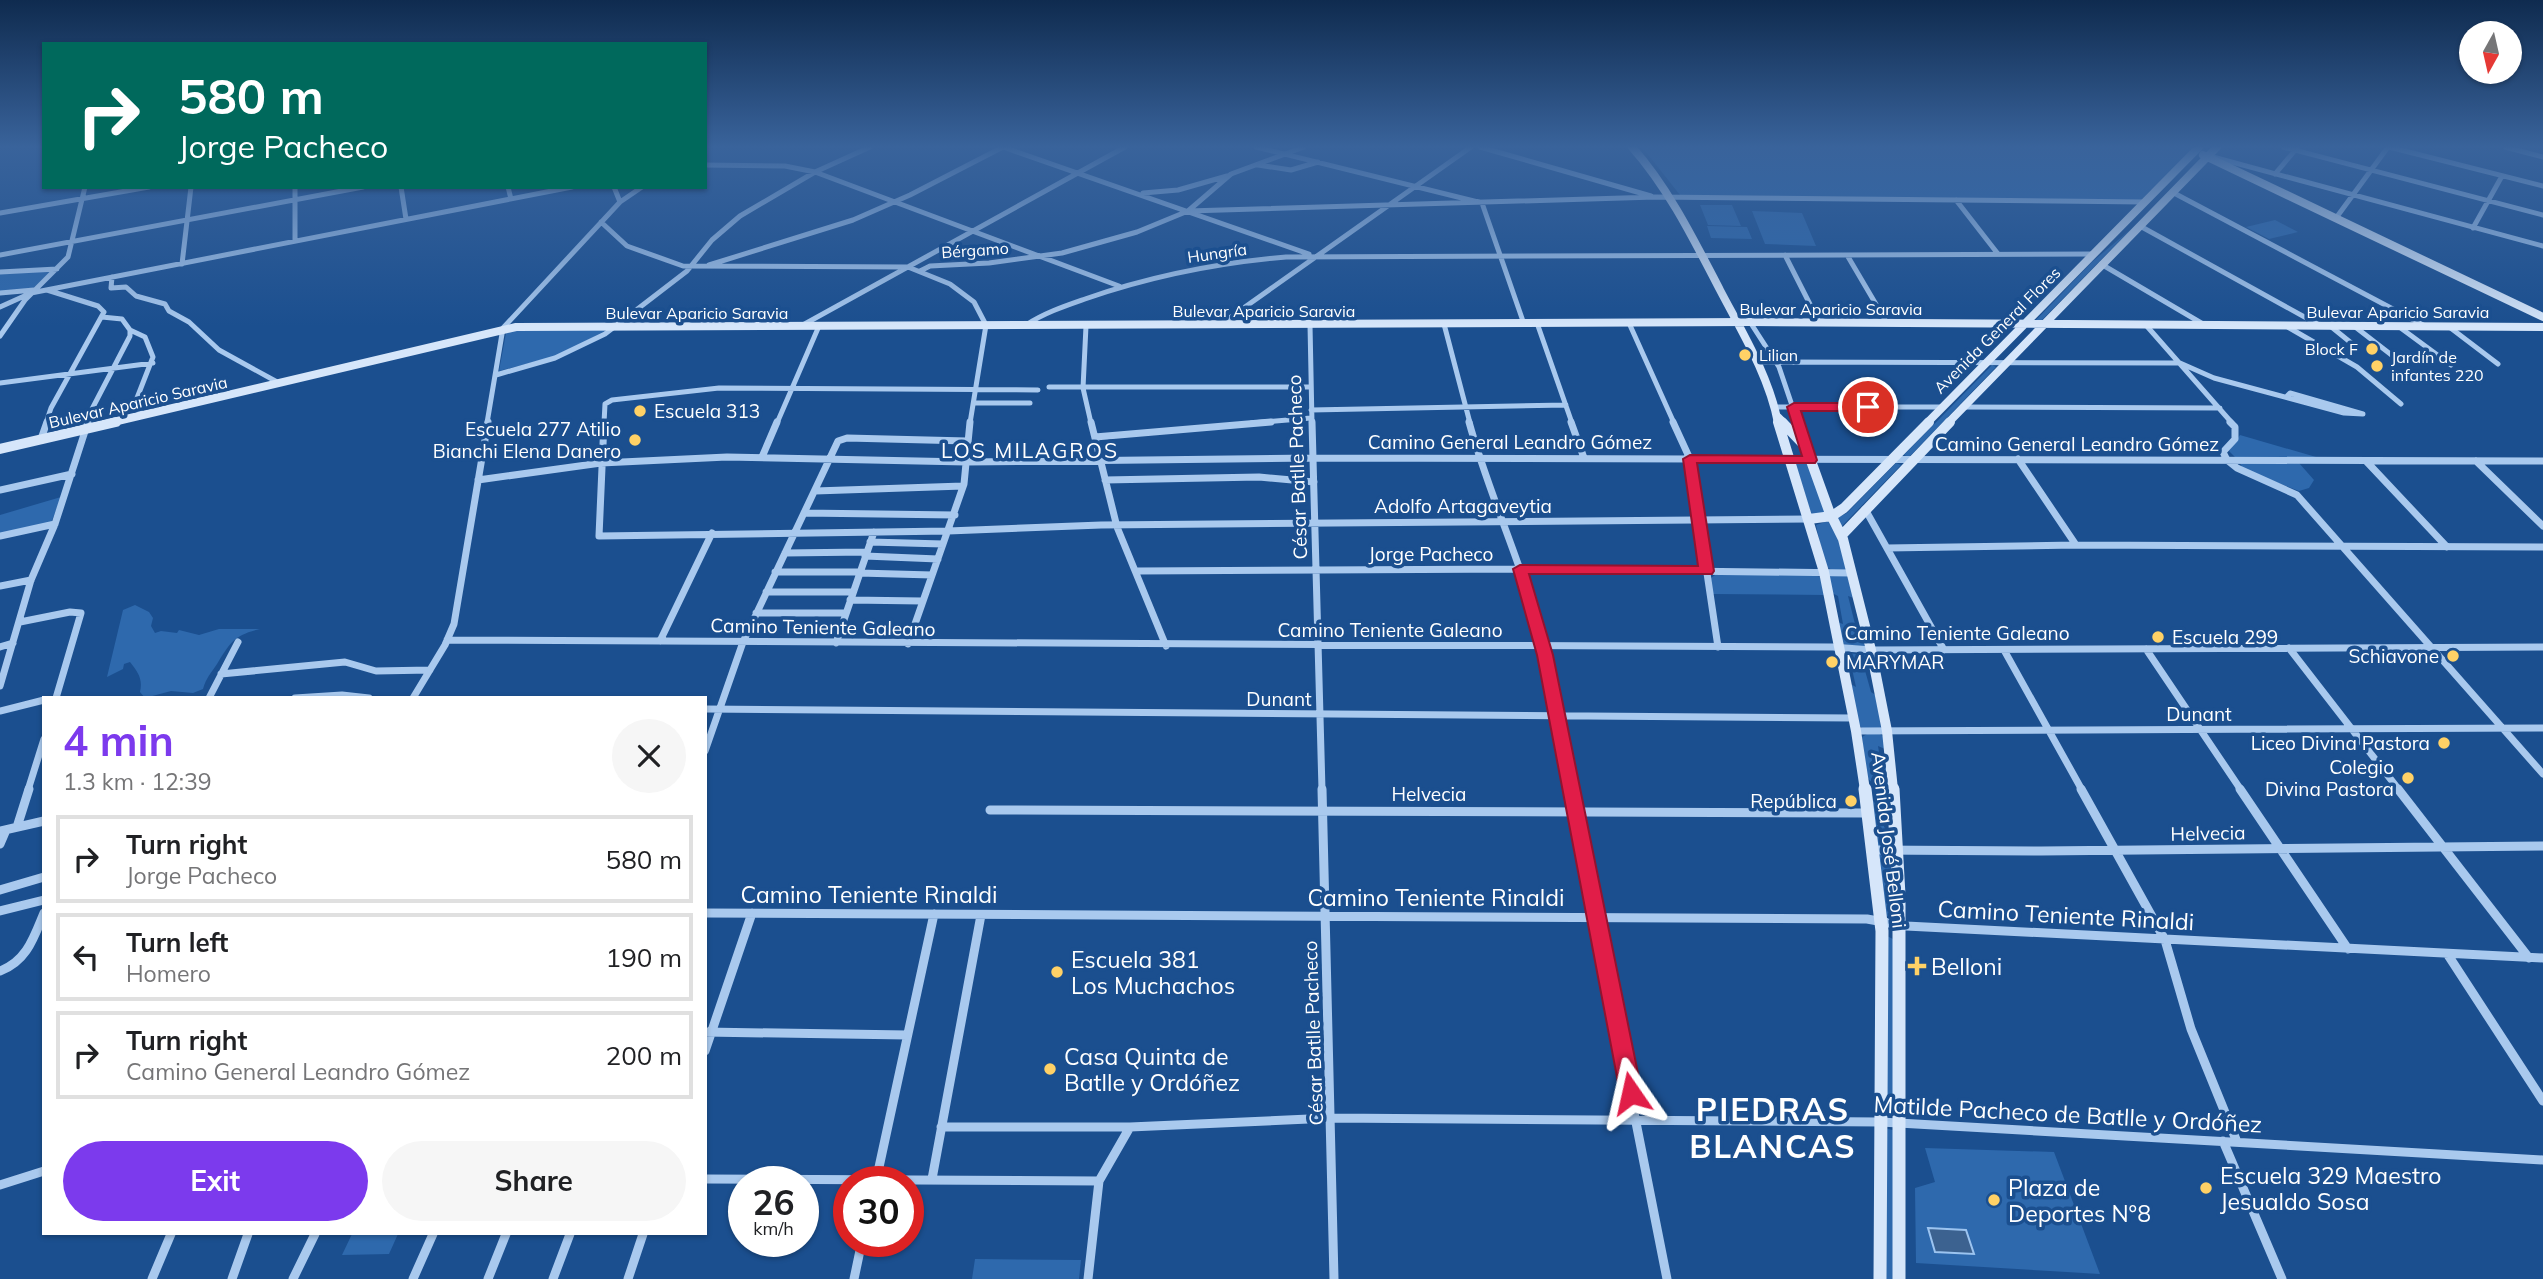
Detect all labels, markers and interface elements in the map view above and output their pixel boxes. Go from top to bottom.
north arrow [2459,21,2522,84]
map controls [2459,21,2522,84]
text: 580 m [178,65,324,126]
icon: right [63,70,154,161]
text: Jorge Pacheco [178,126,388,166]
street label: Bérgamo [941,238,1009,262]
street label: Hungría [1186,239,1248,267]
street label: Avenida General Flores [1929,262,2065,398]
street label: Bulevar Aparicio Saravia [1740,299,1922,319]
street label: Bulevar Aparicio Saravia [1173,301,1355,321]
street label: Bulevar Aparicio Saravia [2307,302,2489,322]
street label: Bulevar Aparicio Saravia [606,303,788,323]
place label: Block F [2305,339,2358,359]
marker: Block F [2364,341,2380,357]
place label: Lilian [1759,345,1798,365]
marker: Lilian [1737,347,1753,363]
place label: Jardín de infantes 220 [2391,347,2484,385]
marker: Jardín de infantes 220 [2369,358,2385,374]
street label: Bulevar Aparicio Saravia [47,372,229,432]
street label: César Batlle Pacheco [1282,374,1312,560]
pin [1838,377,1898,437]
icon: arrive [1849,388,1887,426]
place label: Escuela 313 [654,399,760,423]
marker: Escuela 313 [632,403,648,419]
place label: Escuela 277 Atilio Bianchi Elena Danero [433,417,621,463]
street label: Camino General Leandro Gómez [1368,430,1652,454]
marker: Escuela 277 Atilio Bianchi Elena Danero [627,432,643,448]
street label: Camino General Leandro Gómez [1935,432,2219,456]
district label: LOS MILAGROS [941,437,1119,463]
street label: Adolfo Artagaveytia [1374,494,1552,518]
street label: Jorge Pacheco [1369,542,1493,566]
street label: Camino Teniente Galeano [710,613,936,641]
street label: Camino Teniente Galeano [1277,618,1503,642]
street label: Camino Teniente Galeano [1844,621,2070,645]
place label: Escuela 299 [2172,625,2278,649]
marker: Escuela 299 [2150,629,2166,645]
place label: Schiavone [2349,644,2439,668]
marker: Schiavone [2445,648,2461,664]
place label: MARYMAR [1846,650,1945,674]
marker: MARYMAR [1824,654,1840,670]
street label: Dunant [1246,687,1312,711]
street label: Dunant [2166,702,2232,726]
text: 4 min [63,714,174,767]
button: close [612,719,686,793]
place label: Liceo Divina Pastora [2251,731,2430,755]
marker: Liceo Divina Pastora [2436,735,2452,751]
street label: Avenida José Belloni [1866,750,1912,930]
place label: Colegio Divina Pastora [2265,755,2394,801]
text: 1.3 km · 12:39 [63,767,212,796]
marker: Colegio Divina Pastora [2400,770,2416,786]
street label: Helvecia [1391,782,1467,806]
place label: República [1750,789,1837,813]
marker: República [1843,793,1859,809]
street label: Helvecia [2170,820,2246,846]
text: Turn right [126,828,247,861]
icon: right [67,840,105,878]
text: 580 m [606,843,682,876]
text: Jorge Pacheco [126,861,277,890]
street label: Camino Teniente Rinaldi [741,880,997,909]
street label: Camino Teniente Rinaldi [1308,883,1564,912]
street label: Camino Teniente Rinaldi [1937,894,2195,936]
text: Turn left [126,926,228,959]
icon: left [67,938,105,976]
street label: César Batlle Pacheco [1298,940,1328,1126]
text: 190 m [606,941,682,974]
place label: Escuela 381 Los Muchachos [1071,945,1235,1000]
place label: Belloni [1931,952,2002,981]
marker: Belloni [1909,958,1925,974]
text: Homero [126,959,211,988]
marker: Escuela 381 Los Muchachos [1049,964,1065,980]
text: Turn right [126,1024,247,1057]
icon: right [67,1036,105,1074]
text: 200 m [606,1039,682,1072]
place label: Casa Quinta de Batlle y Ordóñez [1064,1042,1240,1097]
position arrow [1594,1056,1668,1130]
text: Camino General Leandro Gómez [126,1057,470,1086]
marker: Casa Quinta de Batlle y Ordóñez [1042,1061,1058,1077]
district label: PIEDRAS BLANCAS [1689,1089,1857,1166]
street label: Matilde Pacheco de Batlle y Ordóñez [1873,1089,2263,1139]
button: Exit [63,1141,368,1221]
button: Share [382,1141,686,1221]
place label: Escuela 329 Maestro Jesualdo Sosa [2220,1161,2441,1216]
speed limit sign: 30 [833,1166,924,1257]
place label: Plaza de Deportes N°8 [2008,1173,2151,1228]
text: 26 [752,1180,795,1224]
marker: Escuela 329 Maestro Jesualdo Sosa [2198,1180,2214,1196]
marker: Plaza de Deportes N°8 [1986,1192,2002,1208]
text: km/h [753,1217,794,1240]

